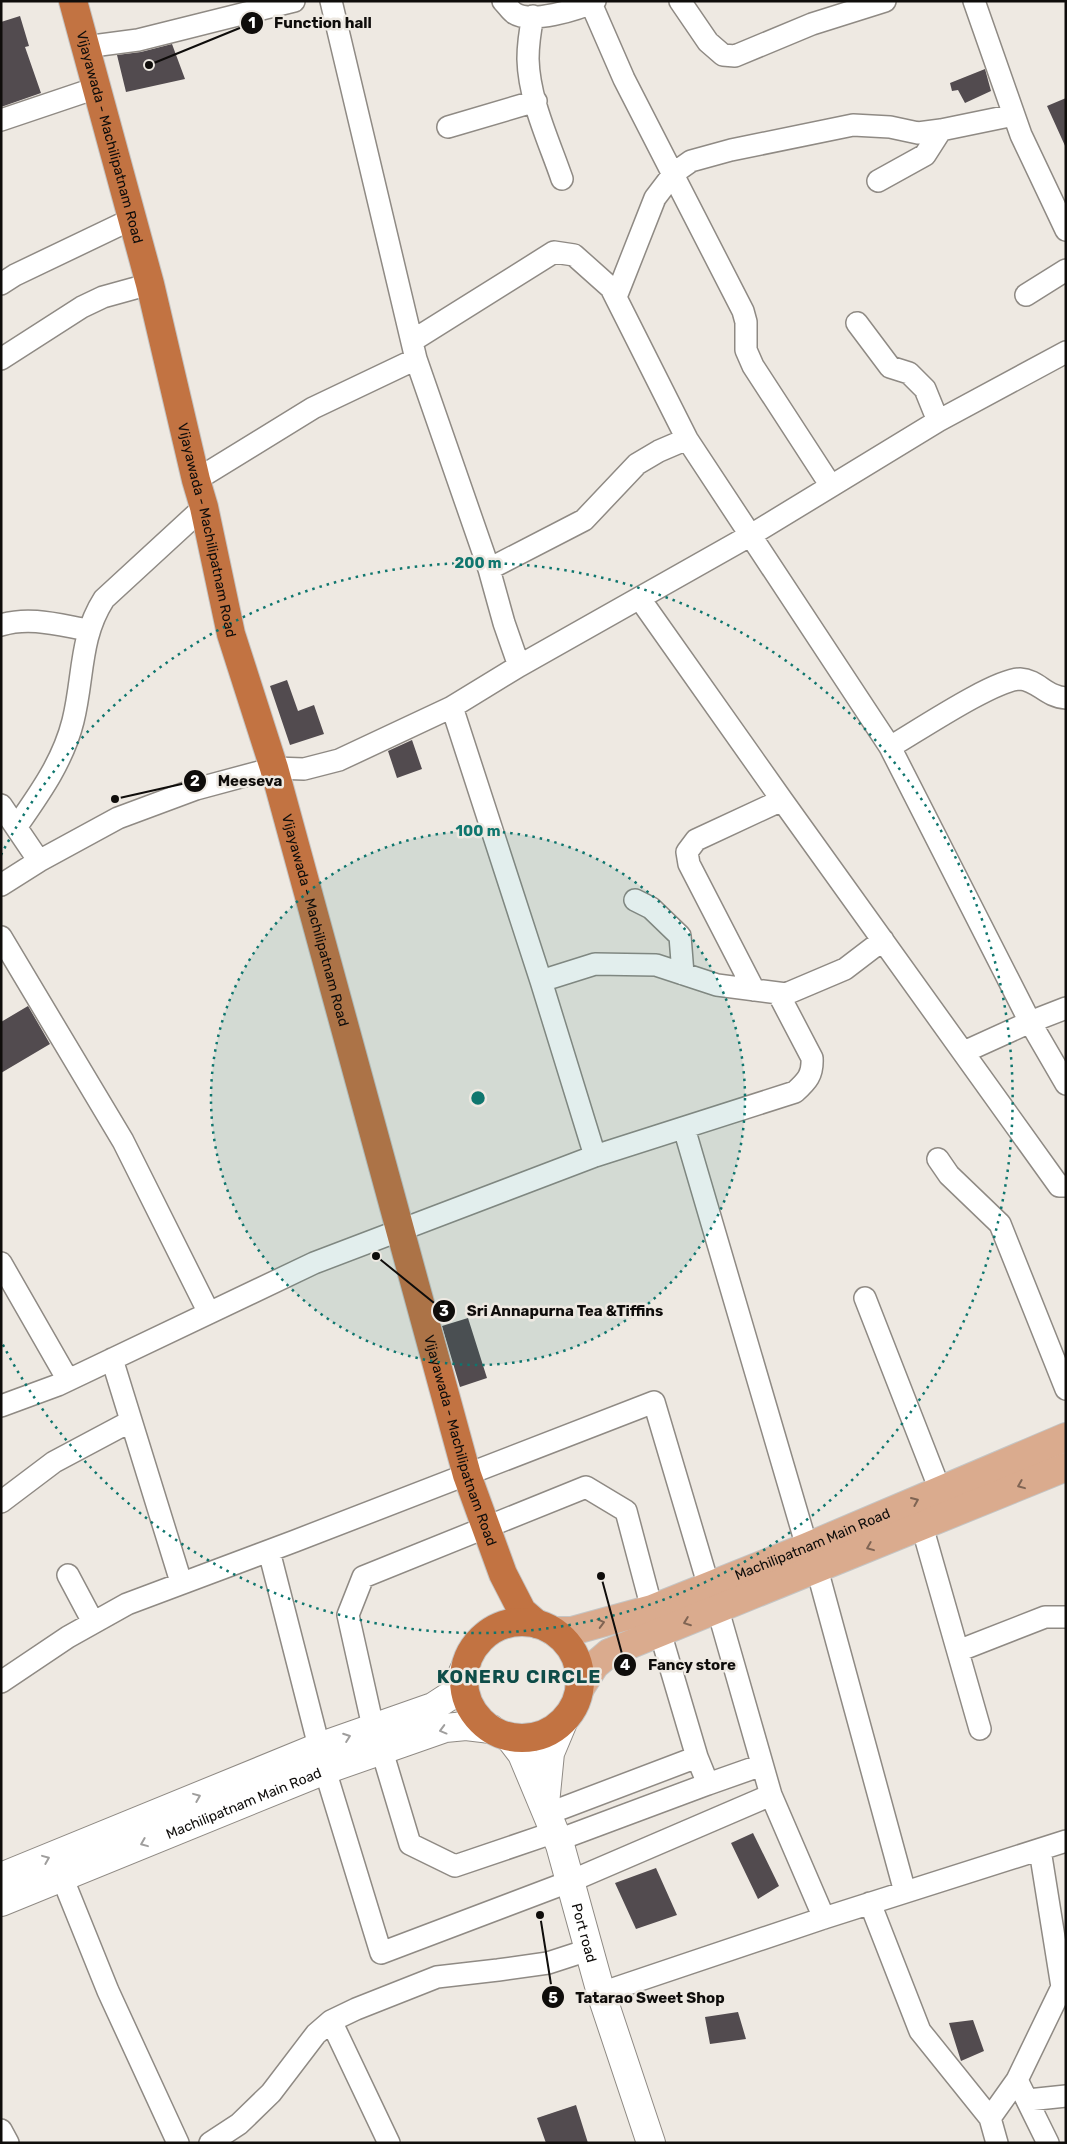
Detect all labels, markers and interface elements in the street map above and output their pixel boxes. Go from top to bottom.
callout: Function hall [239,8,382,38]
text: 1 [248,14,256,32]
text: Function hall [274,14,372,32]
street label: Vijayawada - Machilipatnam Road [73,29,147,245]
street label: Vijayawada - Machilipatnam Road [174,421,240,639]
text: 200 m [454,554,502,572]
callout: Meeseva [182,766,292,796]
text: 2 [190,772,200,790]
text: Meeseva [218,772,282,790]
street label: Vijayawada - Machilipatnam Road [278,812,353,1028]
text: 100 m [456,822,500,840]
centre of rings [469,1089,487,1107]
callout: Sri Annapurna Tea &Tiffins [432,1296,674,1326]
text: 3 [439,1302,449,1320]
text: Sri Annapurna Tea &Tiffins [467,1302,663,1320]
street label: Vijayawada - Machilipatnam Road [421,1333,500,1548]
one-way arrow [1017,1479,1026,1490]
one-way arrow [910,1496,919,1507]
street label: Machilipatnam Main Road [732,1504,892,1584]
one-way arrow [866,1541,875,1552]
one-way arrow [684,1616,692,1626]
one-way arrow [596,1618,605,1629]
callout: Fancy store [613,1650,746,1680]
text: 4 [620,1656,630,1674]
text: Fancy store [648,1656,736,1674]
district label: KONERU CIRCLE [437,1665,601,1688]
one-way arrow [440,1724,448,1734]
one-way arrow [343,1733,351,1743]
street label: Machilipatnam Main Road [163,1764,324,1842]
one-way arrow [192,1793,201,1803]
one-way arrow [140,1837,149,1848]
one-way arrow [41,1855,50,1865]
street label: Port road [568,1901,601,1964]
callout: Tatarao Sweet Shop [541,1982,735,2012]
text: 5 [548,1989,558,2007]
text: Tatarao Sweet Shop [575,1989,725,2007]

